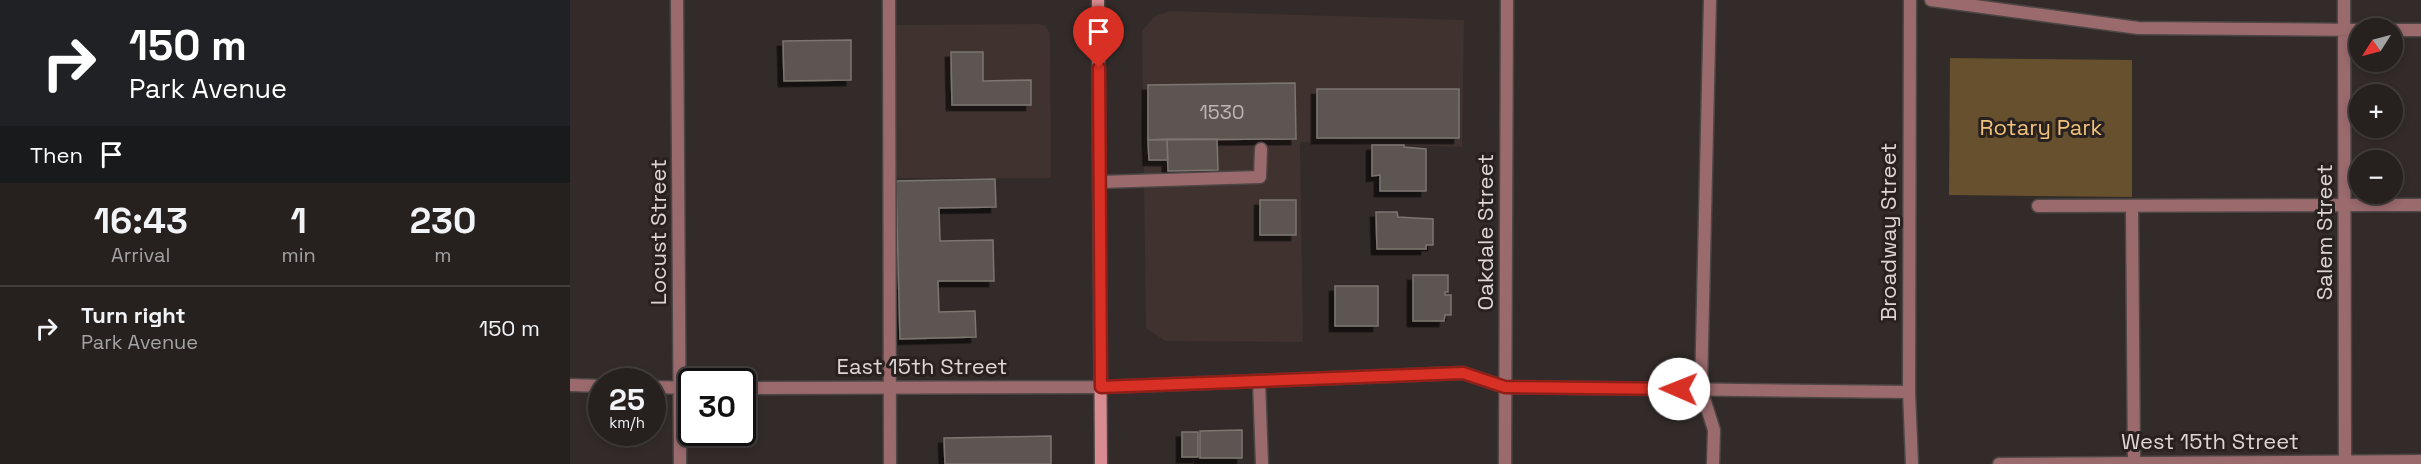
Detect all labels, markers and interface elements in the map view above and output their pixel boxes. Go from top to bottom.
pin [1073,6,1124,68]
icon: arrive [1082,15,1115,48]
north arrow [2349,18,2403,72]
map controls [2349,18,2403,204]
text: 150 m [129,19,247,72]
icon: right [30,24,108,102]
text: Park Avenue [129,71,287,106]
button: + [2349,84,2403,138]
house number: 1530 [1199,99,1245,125]
park label: Rotary Park [1980,113,2103,141]
icon: arrive [95,138,128,171]
text: Then [30,141,83,169]
street label: Broadway Street [1874,143,1902,321]
button: − [2349,150,2403,204]
street label: Oakdale Street [1471,154,1499,310]
street label: Locust Street [644,159,672,305]
street label: Salem Street [2310,164,2338,300]
text: 16:43 [94,198,188,244]
text: 1 [291,198,307,244]
text: 230 [410,198,476,244]
text: Arrival [111,242,170,268]
text: min [282,242,316,268]
text: m [434,242,452,268]
text: Turn right [81,301,186,329]
icon: right [30,312,63,345]
text: 150 m [479,314,540,342]
text: Park Avenue [81,329,198,355]
street label: East 15th Street [837,352,1007,380]
position arrow [1647,357,1711,421]
speed limit sign: 30 [678,368,756,446]
text: 25 [609,380,645,419]
text: km/h [609,413,645,432]
street label: West 15th Street [2121,427,2299,455]

